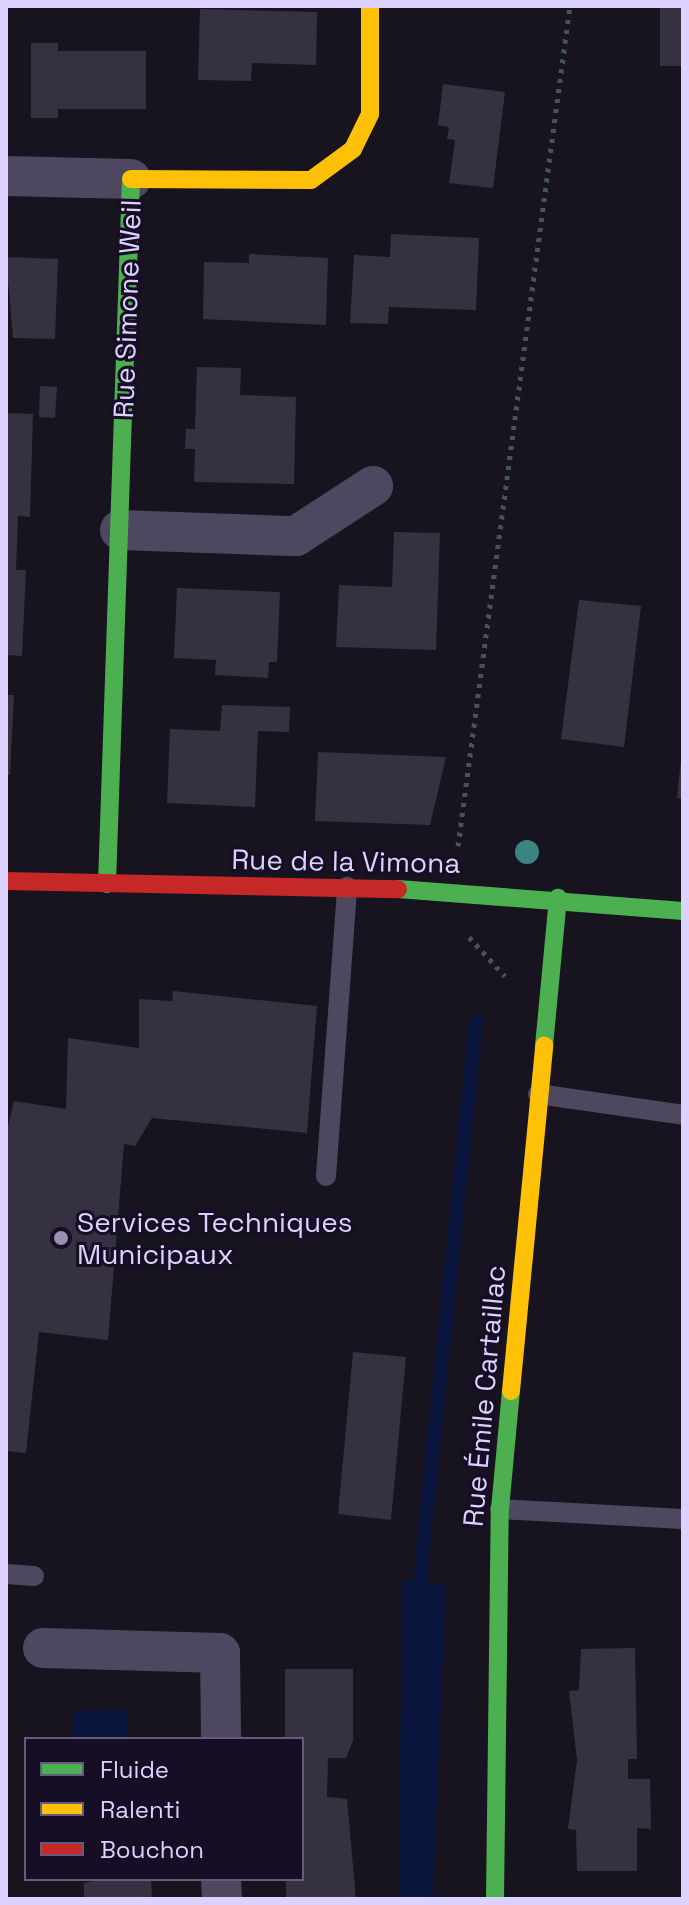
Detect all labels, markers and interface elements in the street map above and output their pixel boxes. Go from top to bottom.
street label: Rue Simone Weil [106,199,148,419]
street label: Rue de la Vimona [231,842,461,880]
place label: Services Techniques Municipaux [77,1205,353,1271]
marker: Services Techniques Municipaux [52,1229,70,1247]
street label: Rue Émile Cartaillac [456,1264,512,1528]
legend [24,1737,304,1881]
text: Fluide [100,1754,169,1785]
text: Ralenti [100,1794,180,1825]
text: Bouchon [100,1834,204,1865]

